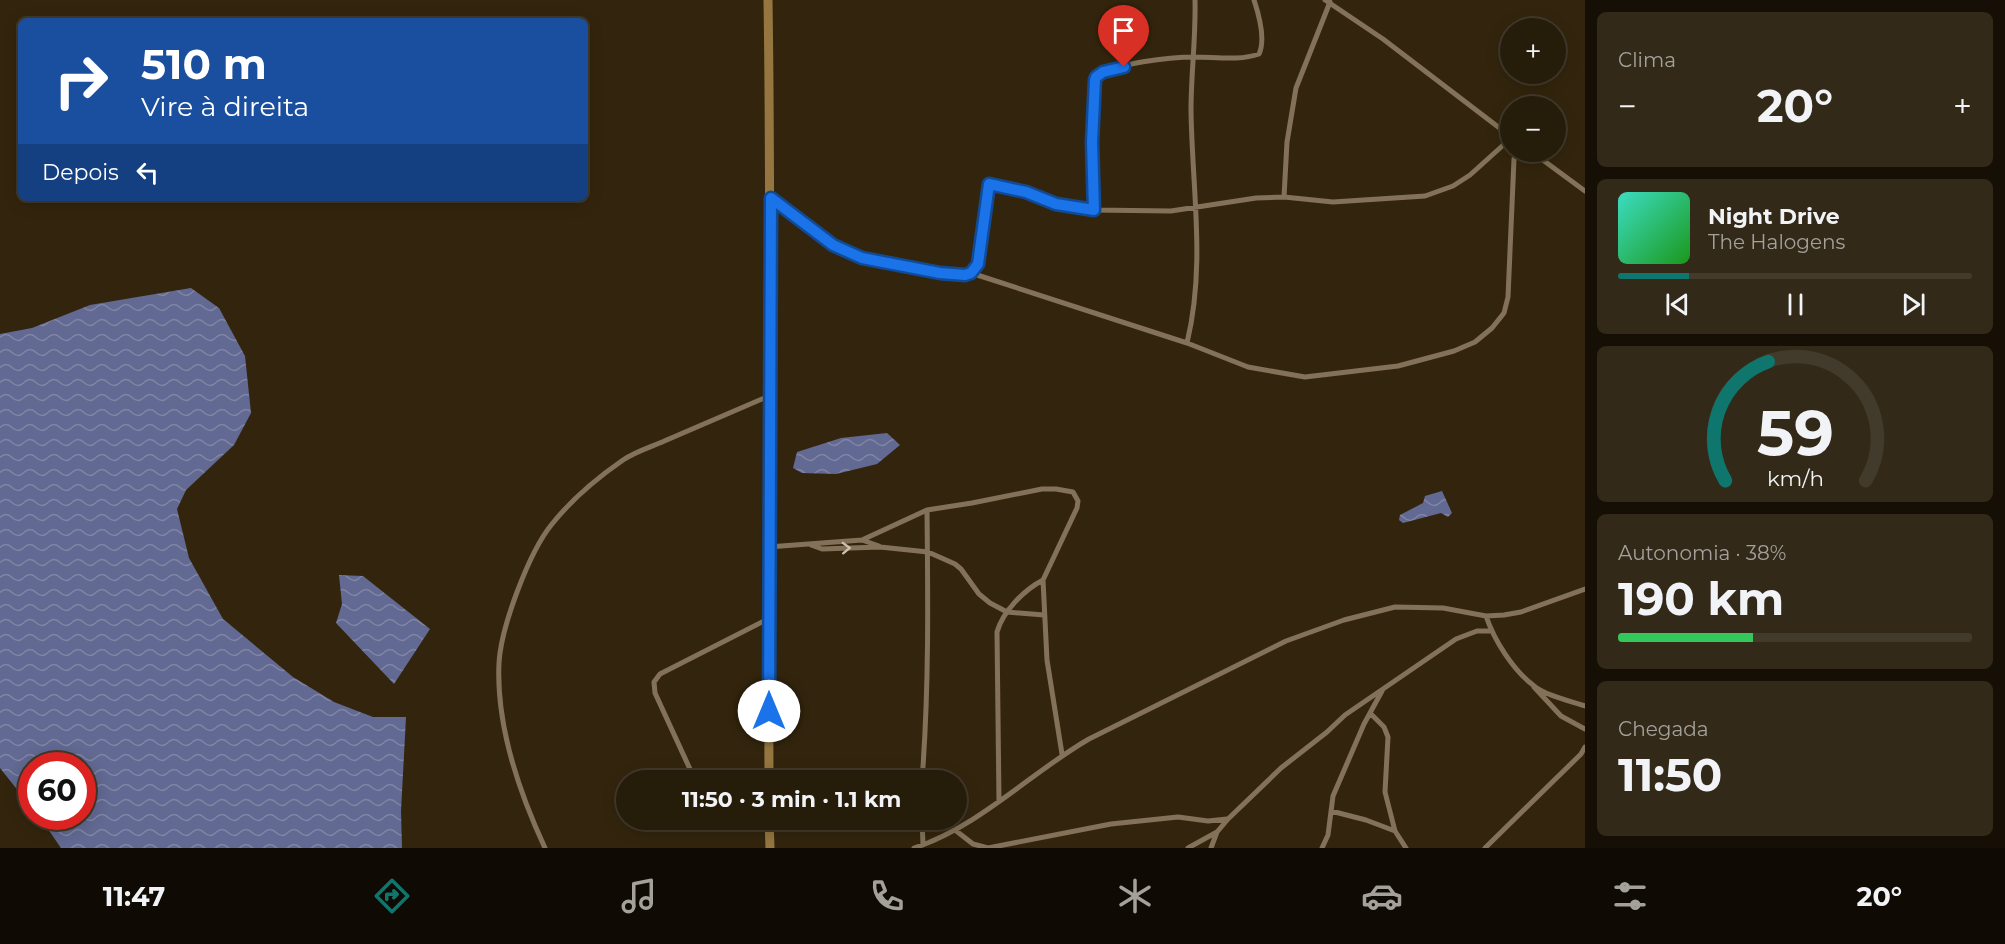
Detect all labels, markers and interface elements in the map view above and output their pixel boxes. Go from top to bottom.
pin [1098,5,1149,67]
icon: arrive [1107,14,1140,47]
map controls [1500,18,1566,162]
button: + [1500,18,1566,84]
text: 510 m [141,38,267,90]
icon: right [42,42,120,120]
text: Clima [1618,48,1676,72]
text: 20° [1757,78,1833,133]
text: − [1618,86,1637,126]
text: + [1953,86,1972,126]
text: Vire à direita [141,90,309,123]
button: − [1500,96,1566,162]
icon: left [131,156,164,189]
text: Depois [42,159,119,186]
text: Night Drive [1708,203,1840,230]
text: The Halogens [1708,230,1845,254]
icon: previous [1661,288,1694,321]
icon: pause [1779,288,1812,321]
icon: next [1897,288,1930,321]
text: 59 [1757,395,1833,471]
text: km/h [1766,465,1824,491]
text: Autonomia · 38% [1618,541,1786,565]
one-way arrow [841,542,850,555]
text: 190 km [1618,571,1784,626]
position arrow [737,679,801,743]
text: Chegada [1618,717,1709,741]
text: 11:50 [1618,747,1722,802]
speed limit sign: 60 [18,752,96,830]
text: 11:50 · 3 min · 1.1 km [682,786,901,813]
icon: directions [371,875,413,917]
icon: music [618,875,660,917]
icon: phone [866,875,908,917]
icon: climate [1114,875,1156,917]
icon: car [1361,875,1403,917]
icon: filters [1609,875,1651,917]
text: 11:47 [103,880,165,913]
text: 20° [1857,880,1902,913]

